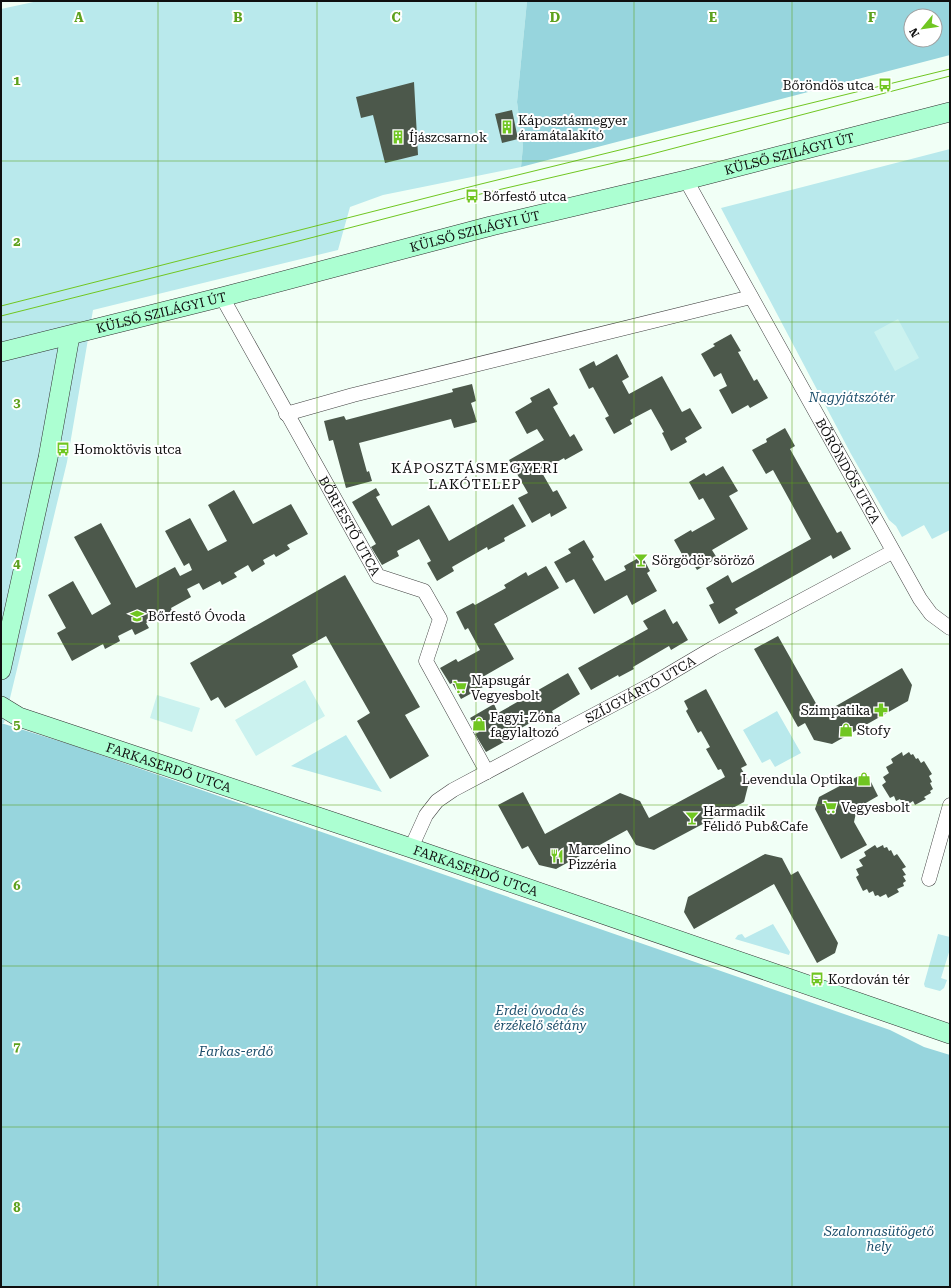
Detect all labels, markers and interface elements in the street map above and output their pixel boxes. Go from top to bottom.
north arrow [903,8,943,48]
text: A [74,10,84,25]
text: B [233,10,243,25]
text: C [391,10,401,25]
text: D [550,10,560,25]
text: E [709,10,717,25]
text: F [868,10,876,25]
text: N [907,25,922,39]
text: 1 [13,73,21,88]
bus stop icon: Bőröndös utca [877,77,893,93]
place label: Bőröndös utca [783,78,874,93]
place label: Káposztásmegyer áramátalakító [518,113,628,143]
building icon: Káposztásmegyer áramátalakító [499,119,515,135]
building icon: Íjászcsarnok [390,129,406,145]
place label: Íjászcsarnok [409,129,487,145]
street label: KÜLSŐ SZILÁGYI ÚT [723,130,856,178]
bus stop icon: Bőrfestő utca [464,188,480,204]
place label: Bőrfestő utca [483,189,567,204]
street label: KÜLSŐ SZILÁGYI ÚT [408,208,542,255]
text: 2 [13,234,21,249]
street label: KÜLSŐ SZILÁGYI ÚT [95,289,228,336]
park label: Nagyjátszótér [808,390,896,405]
text: 3 [13,395,21,410]
street label: BŐRÖNDÖS UTCA [813,416,883,526]
bus stop icon: Homoktövis utca [55,441,71,457]
place label: Homoktövis utca [74,442,182,457]
district label: KÁPOSZTÁSMEGYERI LAKÓTELEP [391,460,559,492]
street label: BŐRFESTŐ UTCA [316,474,383,578]
bar icon: Sörgödör söröző [633,552,649,568]
place label: Sörgödör söröző [652,553,755,568]
text: 4 [13,556,21,571]
school or university icon: Bőrfestő Óvoda [129,608,145,624]
place label: Bőrfestő Óvoda [148,608,245,624]
street label: SZÍJGYÁRTÓ UTCA [583,653,698,726]
place label: Napsugár Vegyesbolt [471,673,540,703]
supermarket icon: Napsugár Vegyesbolt [452,679,468,695]
pharmacy icon: Szimpatika [873,702,889,718]
place label: Szimpatika [801,703,870,718]
place label: Fagyi-Zóna fagylaltozó [490,710,561,740]
shop icon: Fagyi-Zóna fagylaltozó [471,716,487,732]
text: 5 [13,717,21,732]
shop icon: Stofy [838,722,854,738]
place label: Stofy [857,723,891,738]
street label: FARKASERDŐ UTCA [104,740,233,795]
shop icon: Levendula Optika [856,771,872,787]
place label: Levendula Optika [742,772,853,787]
supermarket icon: Vegyesbolt [822,799,838,815]
place label: Vegyesbolt [841,800,910,815]
place label: Harmadik Félidő Pub&Cafe [703,804,808,834]
bar icon: Harmadik Félidő Pub&Cafe [684,810,700,826]
street label: FARKASERDŐ UTCA [411,842,540,899]
place label: Marcelino Pizzéria [568,842,631,872]
restaurant icon: Marcelino Pizzéria [549,848,565,864]
text: 6 [13,878,21,893]
bus stop icon: Kordován tér [809,971,825,987]
place label: Kordován tér [828,972,910,987]
park label: Erdei óvoda és érzékelő sétány [494,1003,587,1033]
text: 7 [13,1039,21,1054]
park label: Farkas-erdő [198,1044,273,1059]
text: 8 [13,1200,21,1215]
park label: Szalonnasütögető hely [823,1224,934,1254]

